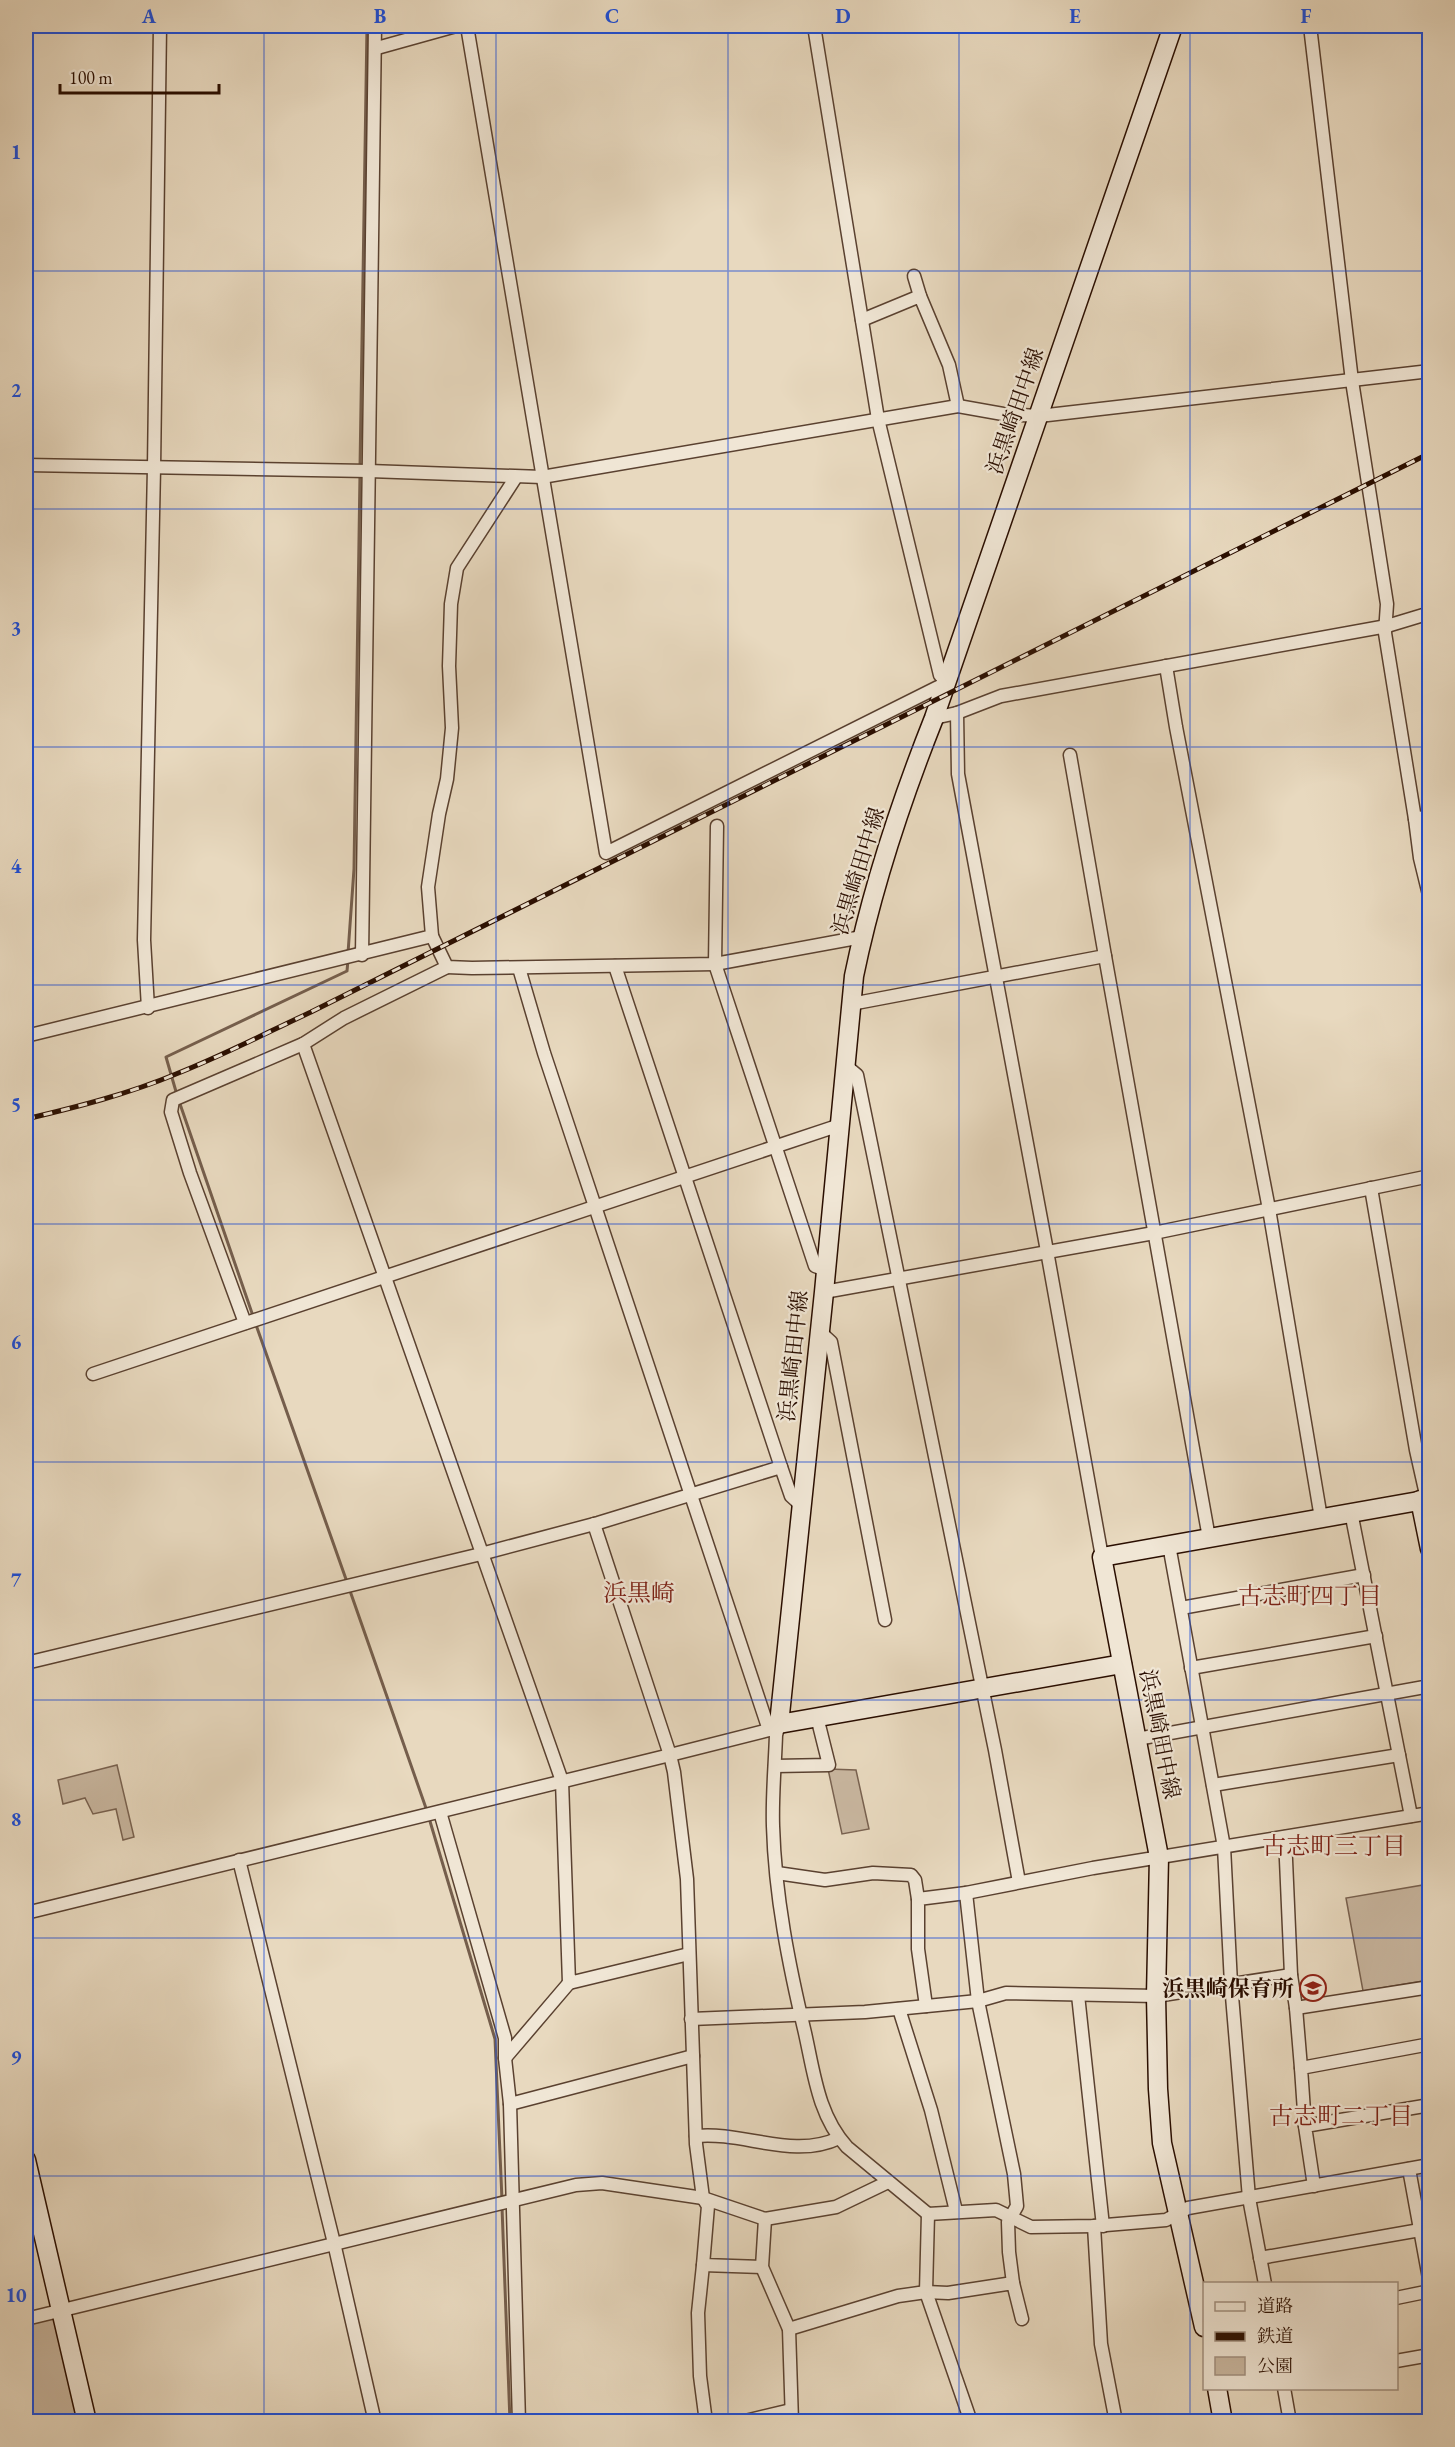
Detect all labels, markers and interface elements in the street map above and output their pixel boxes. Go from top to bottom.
text: A [141,3,157,29]
text: B [374,3,386,29]
text: C [605,3,619,29]
text: D [835,3,851,29]
text: E [1069,3,1081,29]
text: F [1301,3,1312,29]
scale bar [60,57,219,95]
text: 100 m [69,66,113,89]
text: 1 [11,139,21,165]
street label: 浜黒崎田中線 [980,344,1050,478]
text: 2 [11,377,22,403]
text: 3 [11,615,21,641]
street label: 浜黒崎田中線 [825,804,891,938]
text: 4 [11,853,22,879]
text: 5 [11,1091,21,1117]
street label: 浜黒崎田中線 [772,1289,814,1423]
text: 6 [11,1329,22,1355]
text: 7 [11,1567,22,1593]
district label: 浜黒崎 [603,1577,675,1608]
district label: 古志町四丁目 [1238,1580,1382,1611]
street label: 浜黒崎田中線 [1133,1666,1187,1802]
text: 8 [11,1806,21,1832]
district label: 古志町三丁目 [1262,1830,1406,1861]
school or university icon: 浜黒崎保育所 [1298,1973,1328,2003]
place label: 浜黒崎保育所 [1162,1974,1294,2003]
text: 9 [11,2044,22,2070]
district label: 古志町二丁目 [1269,2100,1413,2131]
text: 10 [5,2282,27,2308]
legend [1203,2282,1398,2390]
text: 道路 [1257,2294,1293,2317]
text: 鉄道 [1257,2324,1293,2347]
text: 公園 [1257,2354,1293,2377]

